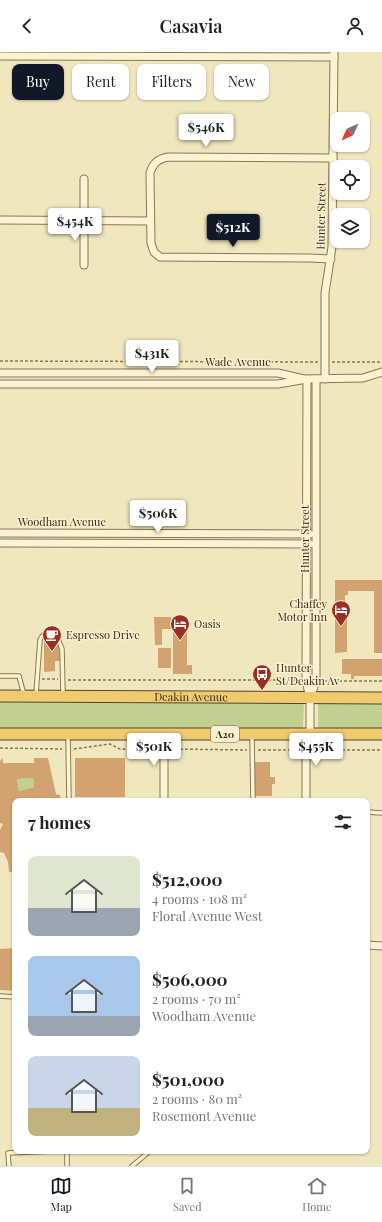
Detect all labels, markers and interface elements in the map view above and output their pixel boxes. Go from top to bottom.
text: Casavia [160,14,222,38]
icon: back [16,15,38,37]
icon: person [344,15,366,37]
chip: Buy [12,64,64,100]
chip: Rent [72,64,129,100]
chip: Filters [137,64,206,100]
chip: New [214,64,269,100]
north arrow [330,112,370,152]
map controls [330,112,370,248]
pin: $546K [178,114,234,148]
text: $546K [188,118,224,135]
button: locate [330,160,370,200]
street label: Hunter Street [312,182,329,250]
pin: $454K [47,208,103,242]
button: layers [330,208,370,248]
text: $454K [57,212,93,229]
pin: $512K [205,214,261,248]
text: $512K [216,218,250,235]
pin: $431K [124,340,180,374]
text: $431K [135,344,169,361]
street label: Wade Avenue [204,354,271,369]
pin: $506K [130,500,186,534]
text: $506K [139,504,177,521]
street label: Hunter Street [297,505,312,573]
street label: Woodham Avenue [17,514,106,529]
place label: Chaffey Motor Inn [277,596,327,624]
hotel icon: Chaffey Motor Inn [330,599,352,627]
hotel icon: Oasis [169,613,191,641]
place label: Oasis [194,616,221,631]
cafe icon: Espresso Drive [41,624,63,652]
place label: Espresso Drive [66,627,140,642]
place label: Hunter St/Deakin Av [276,660,340,688]
bus stop icon: Hunter St/Deakin Av [251,663,273,691]
street label: Deakin Avenue [154,689,228,704]
road number: A20 [211,726,239,742]
pin: $501K [126,733,182,767]
pin: $455K [288,733,344,767]
text: $501K [136,737,172,754]
text: $455K [298,737,334,754]
text: 7 homes [28,811,91,833]
icon: filters [332,811,354,833]
text: $512,000 [152,868,222,890]
icon: home [60,872,108,920]
text: 4 rooms · 108 m² [152,890,247,907]
text: Floral Avenue West [152,907,262,924]
text: $506,000 [152,968,228,990]
icon: home [60,972,108,1020]
text: 2 rooms · 70 m² [152,990,241,1007]
text: Woodham Avenue [152,1007,256,1024]
text: $501,000 [152,1068,225,1090]
icon: home [60,1072,108,1120]
text: 2 rooms · 80 m² [152,1090,242,1107]
text: Rosemont Avenue [152,1107,256,1124]
tab: Map [50,1175,72,1214]
tab: Saved [173,1175,202,1214]
tab: Home [302,1175,332,1214]

